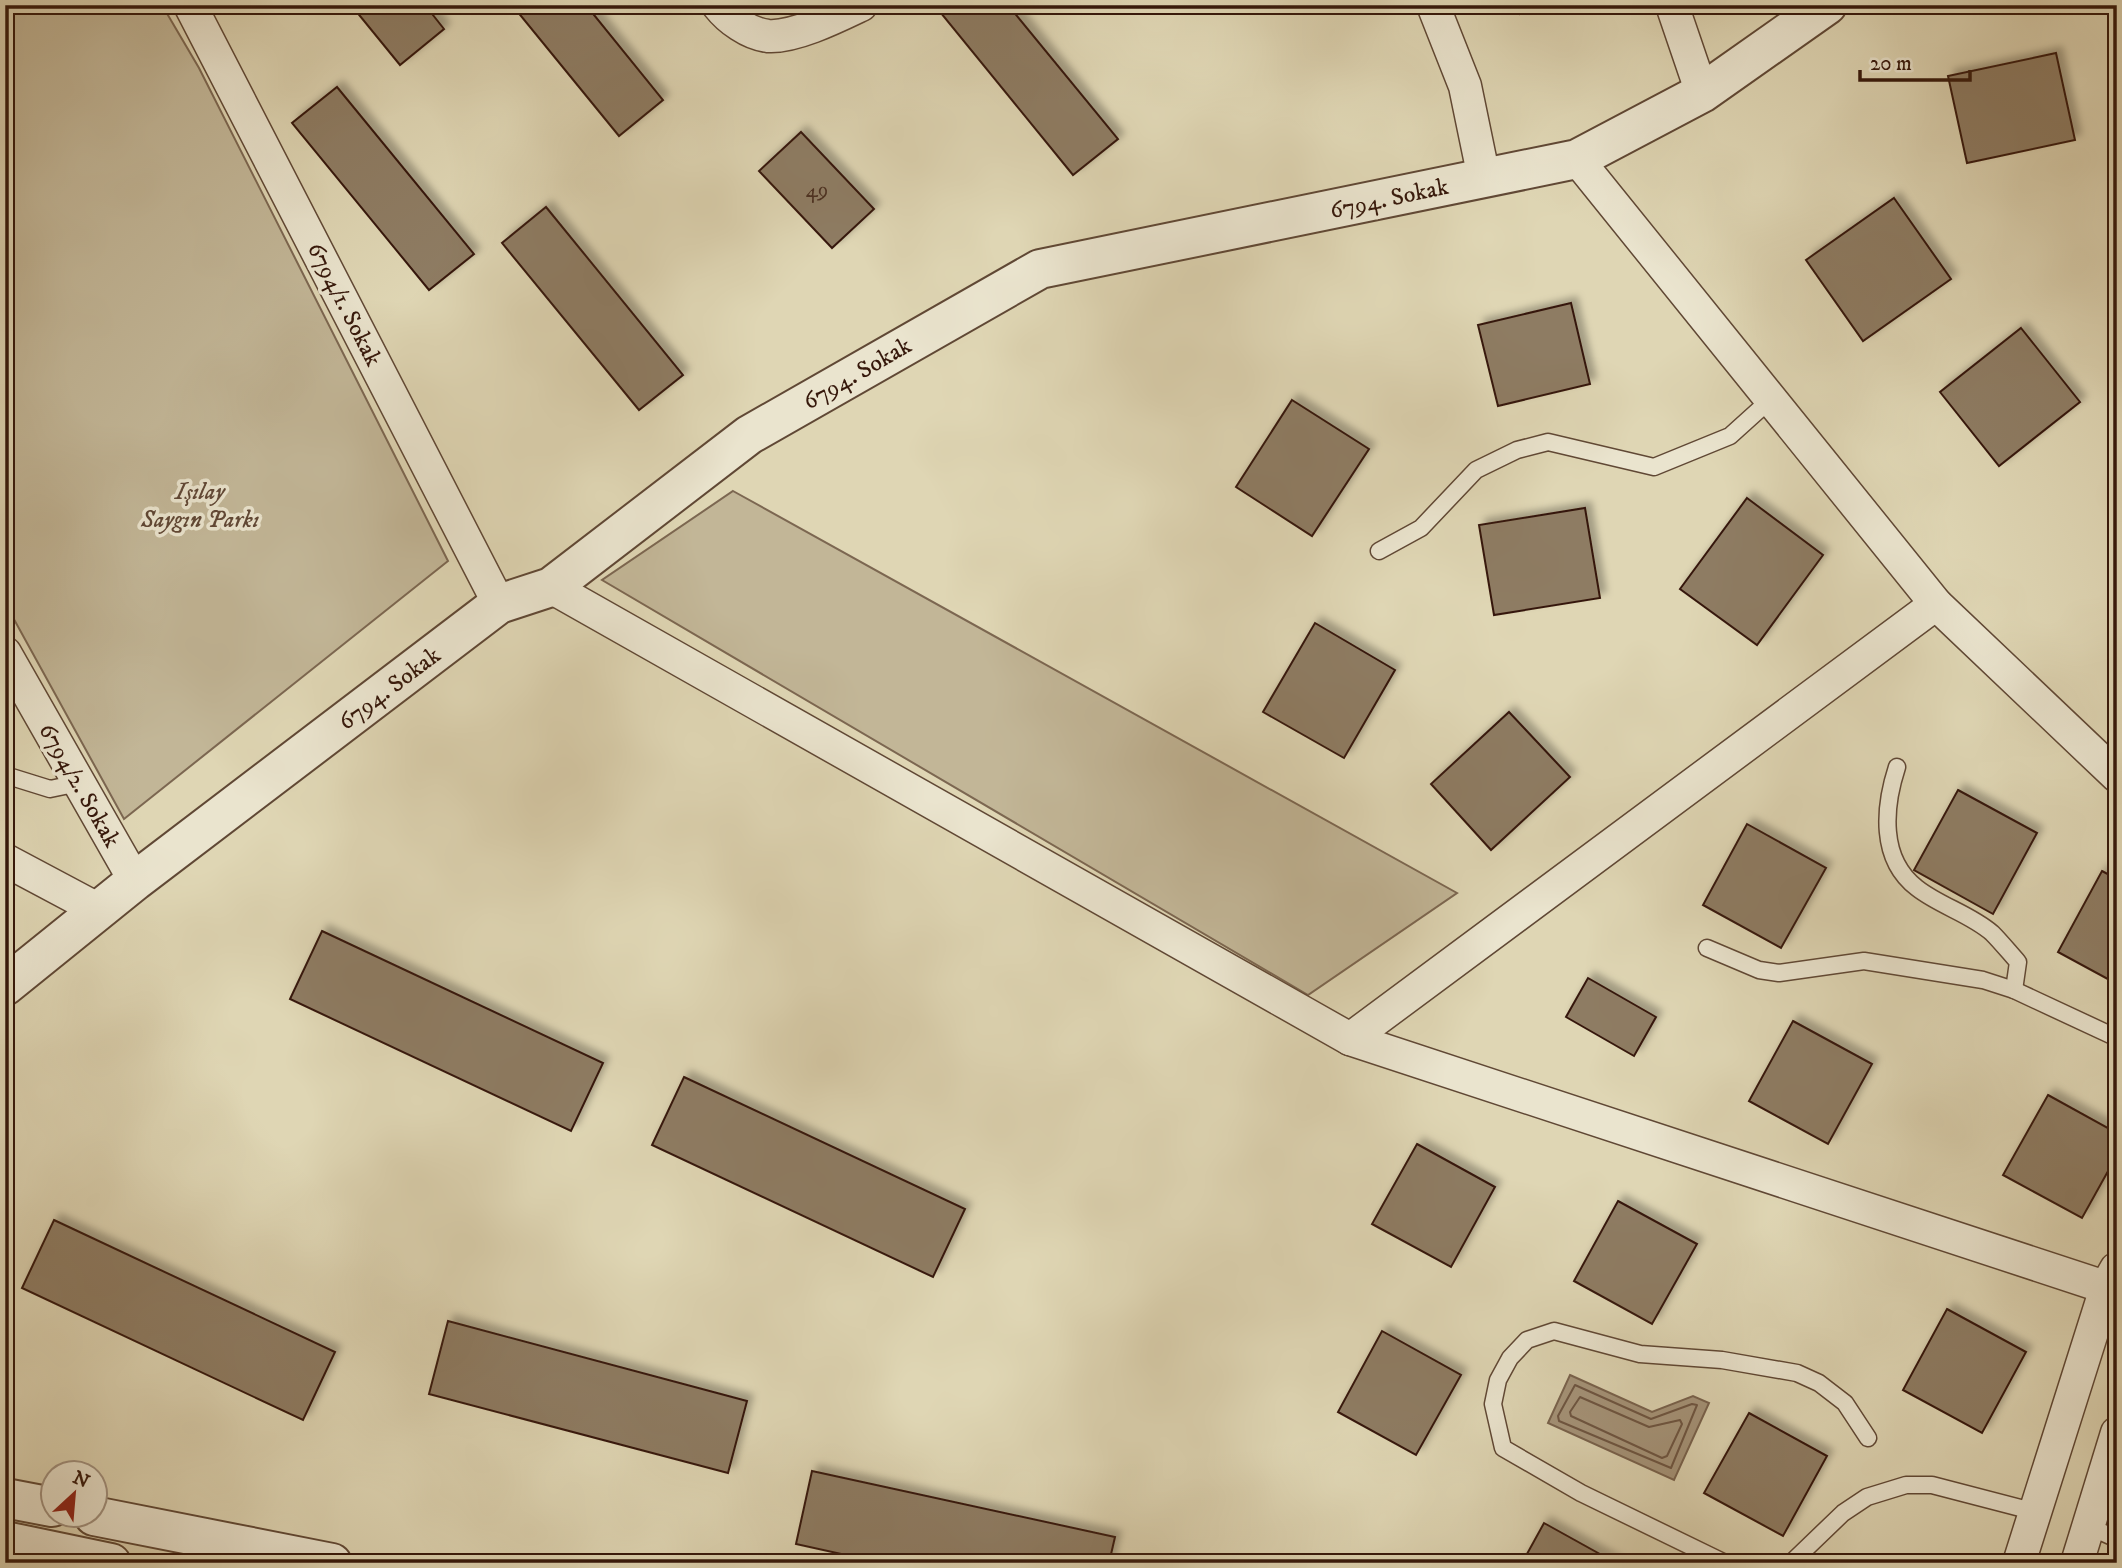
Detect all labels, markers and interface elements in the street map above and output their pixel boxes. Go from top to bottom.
scale bar [1860,38,1970,82]
text: 20 m [1870,51,1912,77]
street label: 6794. Sokak [1327,172,1451,226]
house number: 49 [806,178,828,204]
street label: 6794/1. Sokak [300,237,388,372]
street label: 6794. Sokak [798,331,917,417]
park label: Işılay Saygın Parkı [140,477,259,535]
street label: 6794. Sokak [332,641,447,737]
street label: 6794/2. Sokak [31,718,127,853]
north arrow [38,1460,108,1530]
text: N [69,1466,93,1494]

